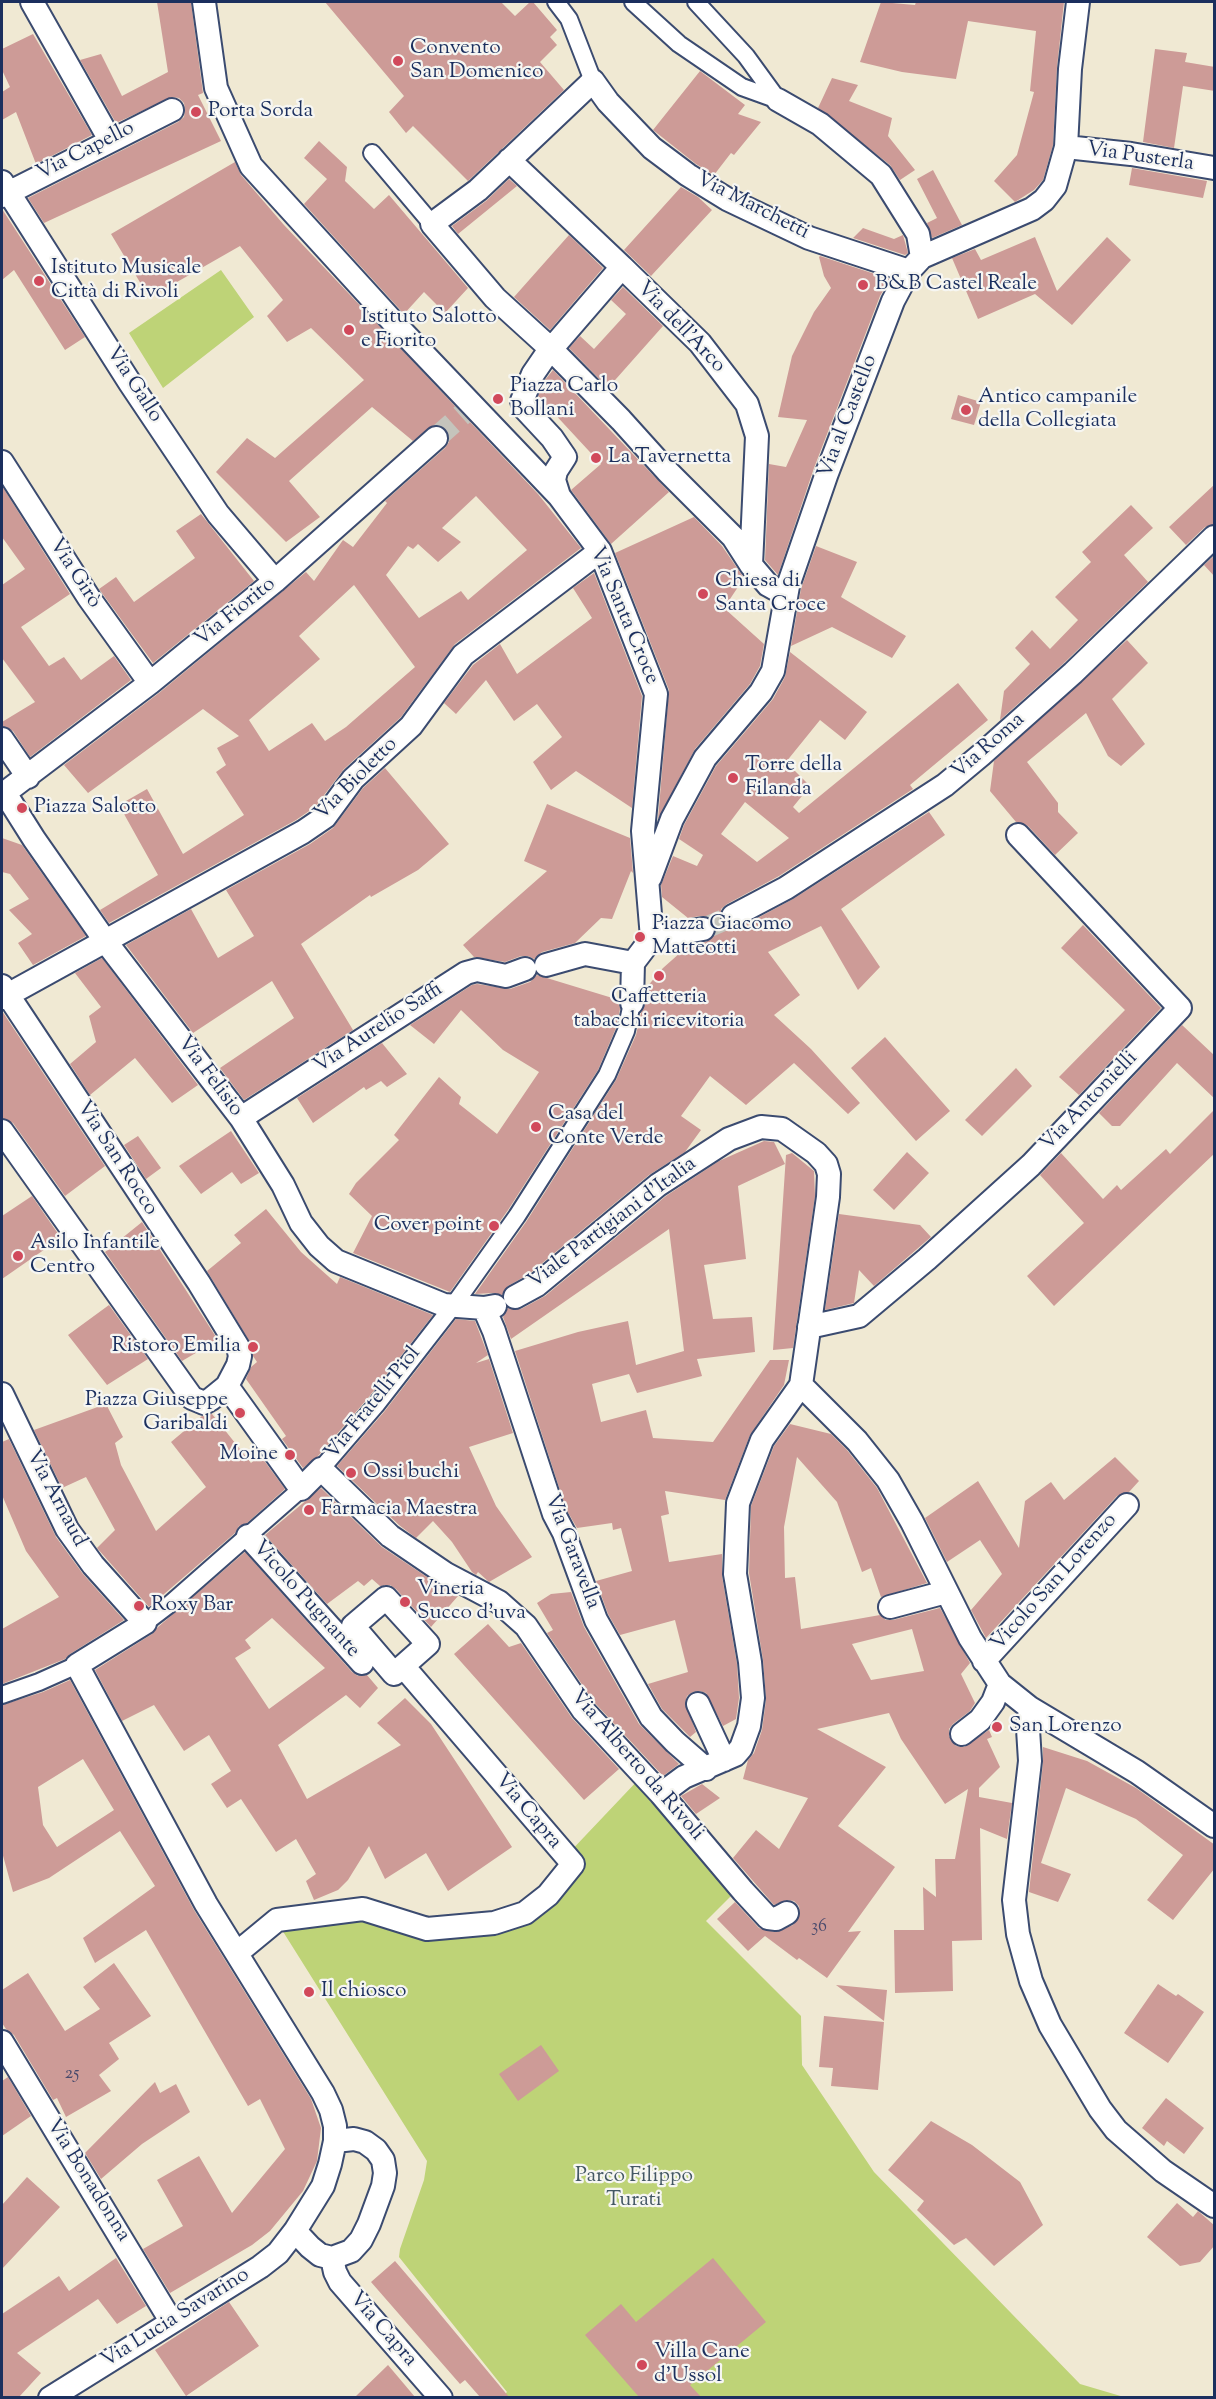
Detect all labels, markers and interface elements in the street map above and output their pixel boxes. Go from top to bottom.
place label: Convento San Domenico [410,36,543,86]
marker: Convento San Domenico [391,54,405,68]
place label: Porta Sorda [208,99,313,125]
marker: Porta Sorda [189,105,203,119]
street label: Via Capello [33,117,139,187]
street label: Via Pusterla [1085,138,1195,178]
street label: Via Marchetti [691,168,813,246]
place label: Istituto Musicale Città di Rivoli [51,256,201,306]
place label: B&B Castel Reale [875,272,1037,298]
marker: Istituto Musicale Città di Rivoli [32,274,46,288]
street label: Via dell'Arco [630,277,730,379]
marker: B&B Castel Reale [856,278,870,292]
place label: Istituto Salotto e Fiorito [361,305,497,355]
marker: Istituto Salotto e Fiorito [342,323,356,337]
street label: Via Gallo [99,342,167,428]
street label: Via al Castello [814,352,884,482]
place label: Piazza Carlo Bollani [510,374,618,424]
place label: Antico campanile della Collegiata [978,385,1137,435]
marker: Piazza Carlo Bollani [491,392,505,406]
marker: Antico campanile della Collegiata [959,403,973,417]
place label: La Tavernetta [608,445,731,471]
marker: La Tavernetta [589,451,603,465]
street label: Via Girò [42,534,106,614]
street label: Via Santa Croce [583,543,663,689]
place label: Chiesa di Santa Croce [715,569,826,619]
street label: Via Fiorito [190,573,282,653]
marker: Chiesa di Santa Croce [696,587,710,601]
street label: Via Roma [947,708,1031,786]
street label: Via Bioletto [310,733,404,827]
place label: Torre della Filanda [745,753,842,803]
marker: Torre della Filanda [726,771,740,785]
place label: Piazza Salotto [34,795,156,821]
marker: Piazza Salotto [15,801,29,815]
place label: Piazza Giacomo Matteotti [652,912,791,962]
marker: Piazza Giacomo Matteotti [633,930,647,944]
marker: Caffetteria tabacchi ricevitoria [652,969,666,983]
street label: Via Aurelio Saffi [310,978,448,1080]
place label: Caffetteria tabacchi ricevitoria [574,985,744,1035]
street label: Via Felisio [171,1032,247,1122]
street label: Via Antonielli [1036,1047,1144,1157]
street label: Via San Rocco [70,1097,162,1221]
place label: Casa del Conte Verde [548,1102,663,1152]
marker: Casa del Conte Verde [529,1120,543,1134]
street label: Viale Partigiani d'Italia [524,1152,702,1296]
place label: Cover point [374,1213,482,1239]
marker: Cover point [487,1219,501,1233]
place label: Asilo Infantile Centro [30,1231,160,1281]
marker: Asilo Infantile Centro [11,1249,25,1263]
place label: Ristoro Emilia [112,1334,241,1360]
marker: Ristoro Emilia [246,1340,260,1354]
street label: Via Fratelli Piol [321,1342,427,1466]
place label: Piazza Giuseppe Garibaldi [85,1388,228,1438]
marker: Piazza Giuseppe Garibaldi [233,1406,247,1420]
place label: Moine [220,1442,278,1468]
street label: Via Arnaud [19,1446,91,1552]
marker: Moine [283,1448,297,1462]
place label: Ossi buchi [363,1460,459,1486]
marker: Ossi buchi [344,1466,358,1480]
street label: Via Garavella [538,1491,604,1613]
place label: Farmacia Maestra [321,1497,477,1523]
marker: Farmacia Maestra [302,1503,316,1517]
street label: Vicolo San Lorenzo [986,1509,1124,1657]
street label: Vicolo Pugnante [246,1536,364,1664]
place label: Vineria Succo d'uva [417,1577,526,1627]
place label: Roxy Bar [151,1593,233,1619]
marker: Vineria Succo d'uva [398,1595,412,1609]
marker: Roxy Bar [132,1599,146,1613]
street label: Via Alberto da Rivoli [564,1685,708,1847]
place label: San Lorenzo [1009,1714,1122,1740]
marker: San Lorenzo [990,1720,1004,1734]
street label: Via Capra [488,1769,566,1855]
house number: 36 [811,1917,827,1939]
place label: Il chiosco [321,1979,407,2005]
marker: Il chiosco [302,1985,316,1999]
house number: 25 [65,2064,79,2086]
street label: Via Bonadonna [39,2115,135,2247]
park label: Parco Filippo Turati [575,2164,693,2214]
street label: Via Lucia Savarino [97,2263,255,2375]
street label: Via Capra [343,2287,421,2373]
place label: Villa Cane d'Ussol [654,2340,750,2390]
marker: Villa Cane d'Ussol [635,2358,649,2372]

